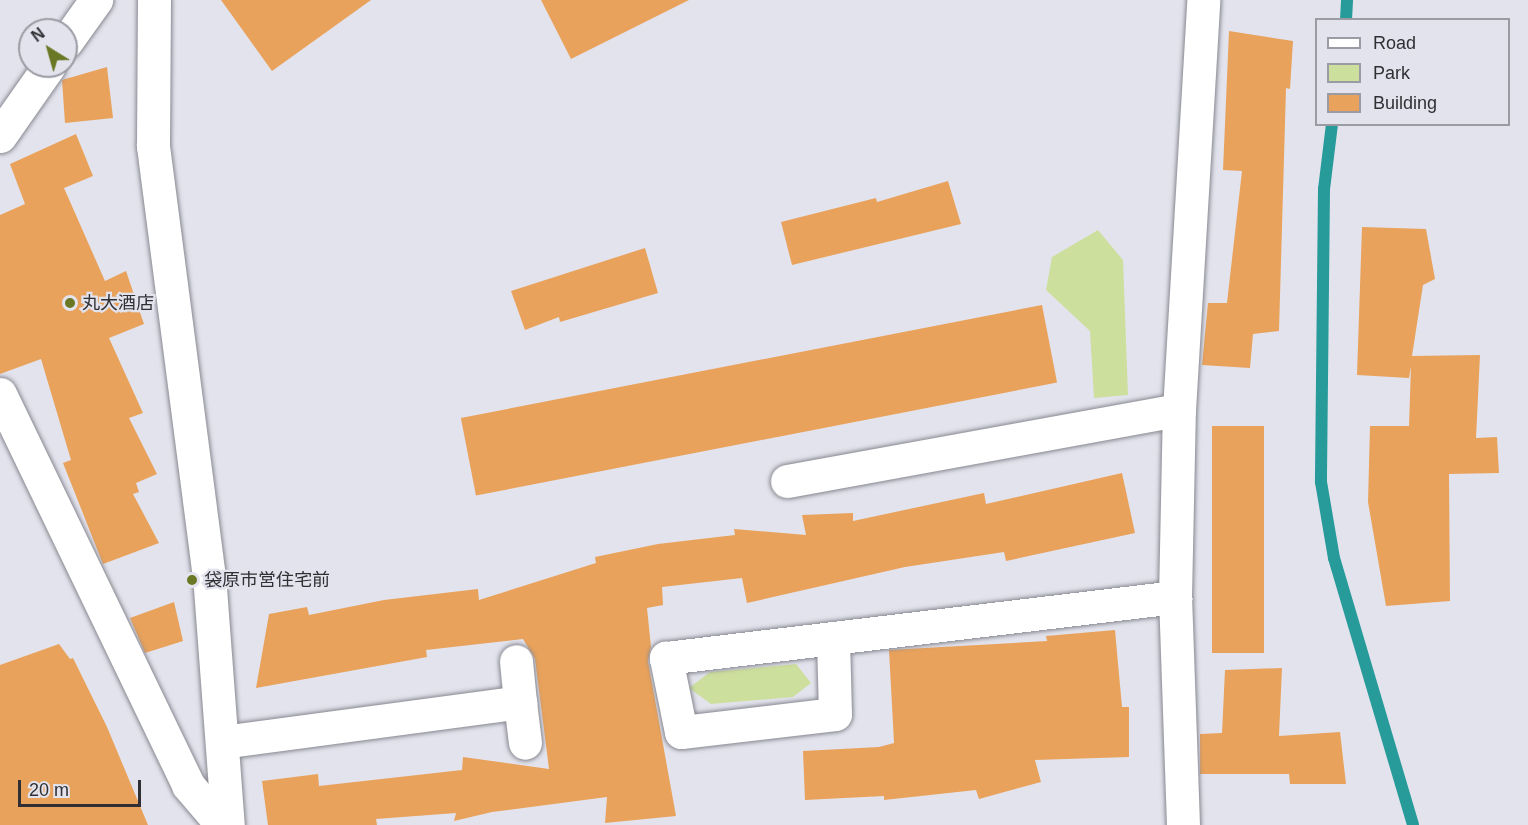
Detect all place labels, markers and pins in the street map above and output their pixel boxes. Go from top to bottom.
place label: 丸大酒店 [82,292,154,314]
marker: 丸大酒店 [63,296,77,310]
place label: 袋原市営住宅前 [204,569,330,591]
marker: 袋原市営住宅前 [185,573,199,587]

